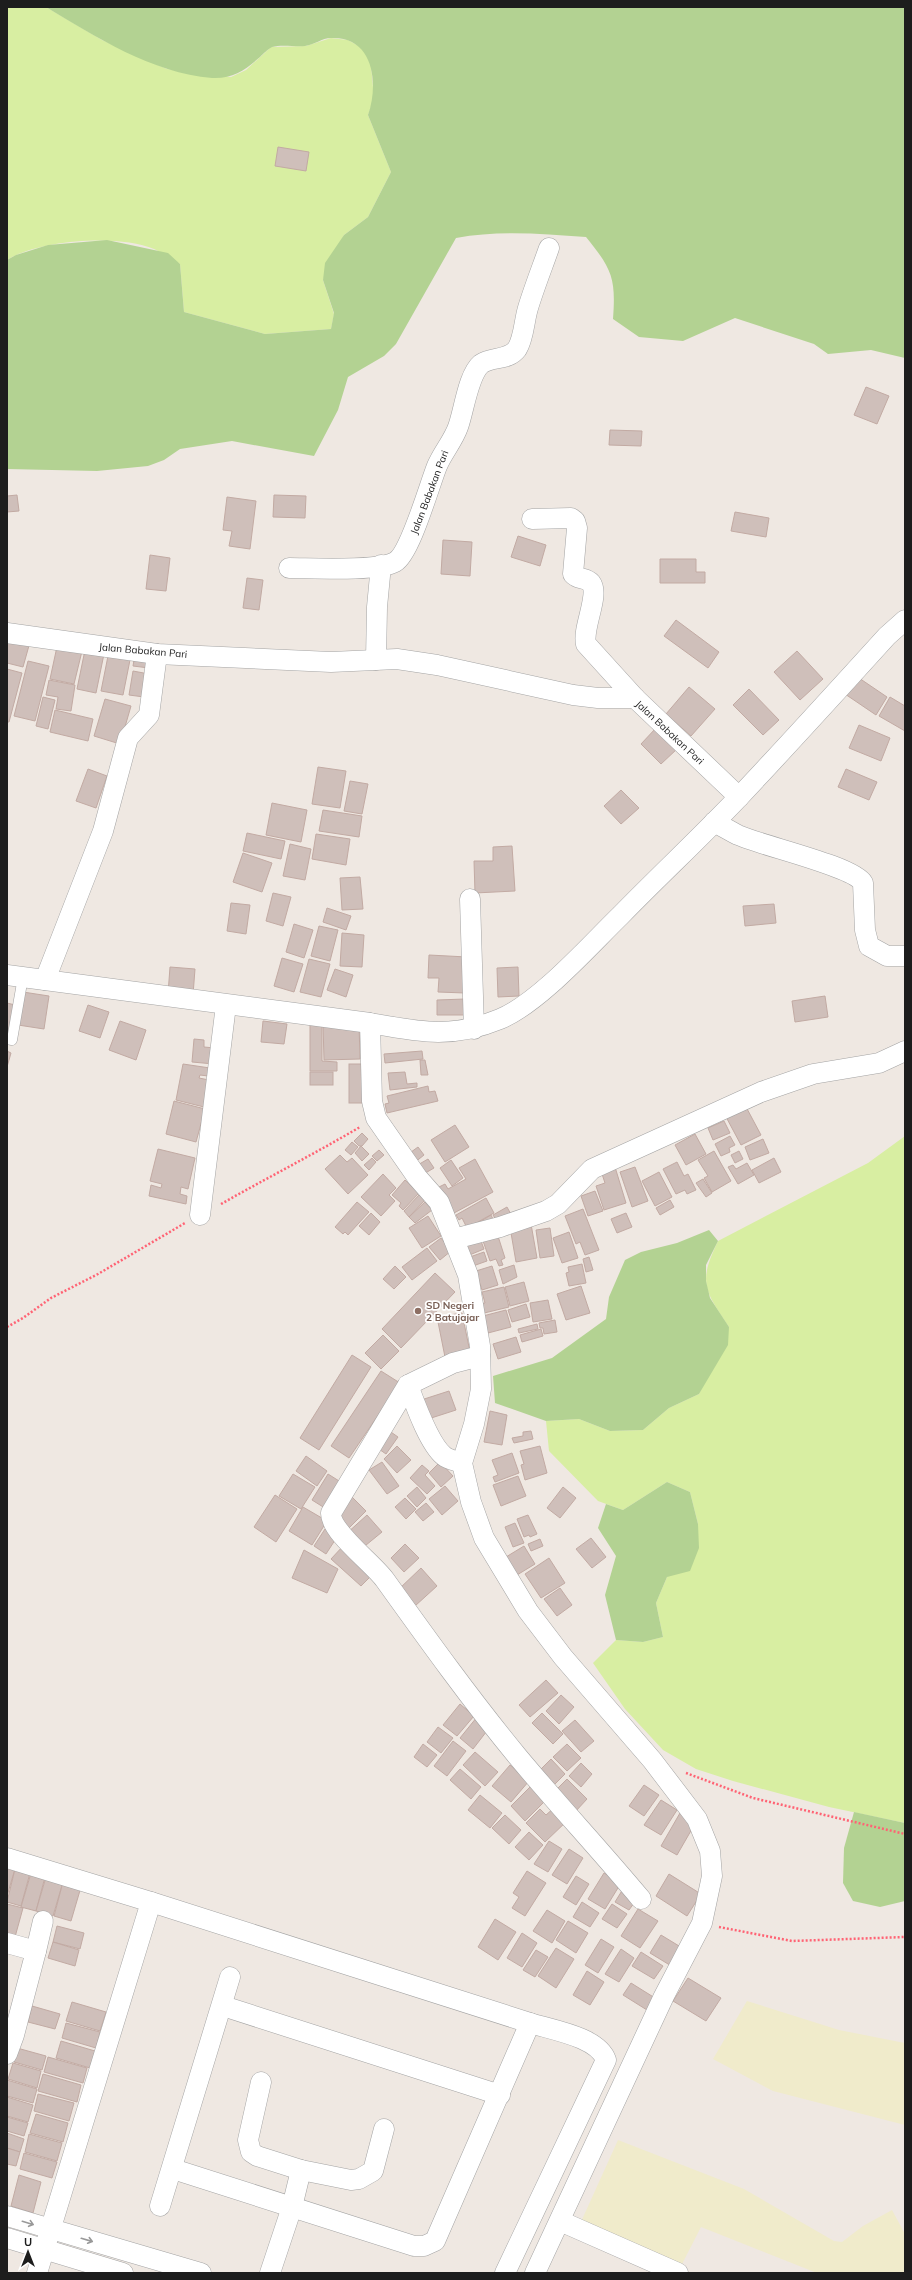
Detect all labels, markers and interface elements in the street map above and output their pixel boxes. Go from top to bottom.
street label: Jalan Babakan Pari [407,448,451,536]
street label: Jalan Babakan Pari [98,640,188,661]
street label: Jalan Babakan Pari [633,697,707,767]
place label: SD Negeri 2 Batujajar [426,1299,479,1324]
marker: SD Negeri 2 Batujajar [413,1306,423,1316]
one-way arrow [22,2220,35,2227]
north arrow [8,2232,48,2272]
text: U [24,2235,32,2249]
one-way arrow [81,2237,94,2244]

